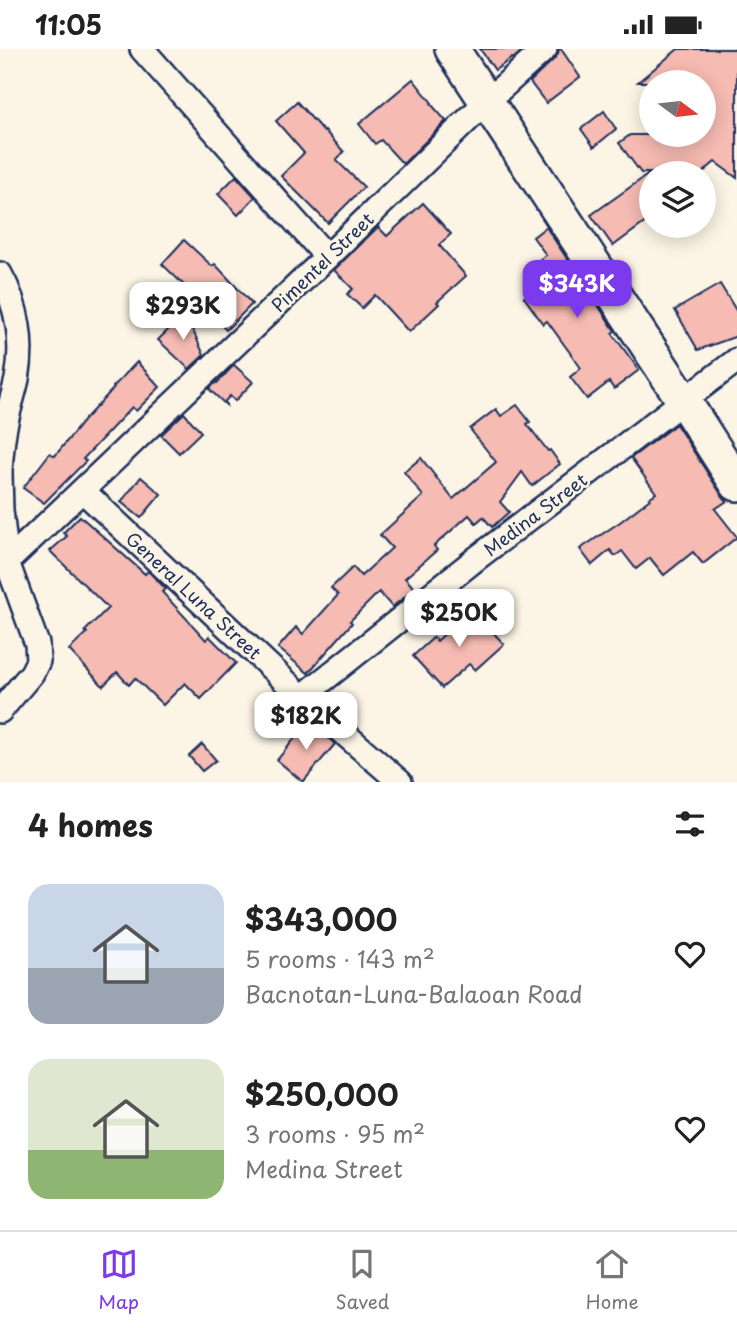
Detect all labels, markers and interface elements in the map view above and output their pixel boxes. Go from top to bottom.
text: 11:05 [35,5,102,44]
north arrow [639,70,716,147]
map controls [639,70,716,238]
button: layers [639,161,716,238]
street label: Pimentel Street [265,206,379,318]
pin: $343K [528,261,626,320]
text: $343K [539,265,615,300]
pin: $293K [134,282,232,342]
text: $293K [145,287,221,322]
street label: Medina Street [478,466,592,562]
street label: General Luna Street [120,525,268,665]
pin: $250K [410,589,508,649]
text: $250K [420,594,498,629]
pin: $182K [257,693,355,752]
text: $182K [270,697,342,732]
text: 4 homes [28,802,153,847]
icon: filters [671,805,709,843]
text: $343,000 [245,896,397,941]
icon: home [84,912,168,996]
icon: heart [671,935,709,973]
text: 5 rooms · 143 m² [245,941,435,976]
text: Bacnotan-Luna-Balaoan Road [245,976,583,1011]
text: $250,000 [245,1071,399,1116]
icon: home [84,1087,168,1171]
icon: heart [671,1110,709,1148]
text: 3 rooms · 95 m² [245,1116,425,1151]
text: Medina Street [245,1151,403,1186]
tab: Map [98,1245,139,1315]
tab: Saved [335,1245,389,1315]
tab: Home [586,1245,639,1315]

